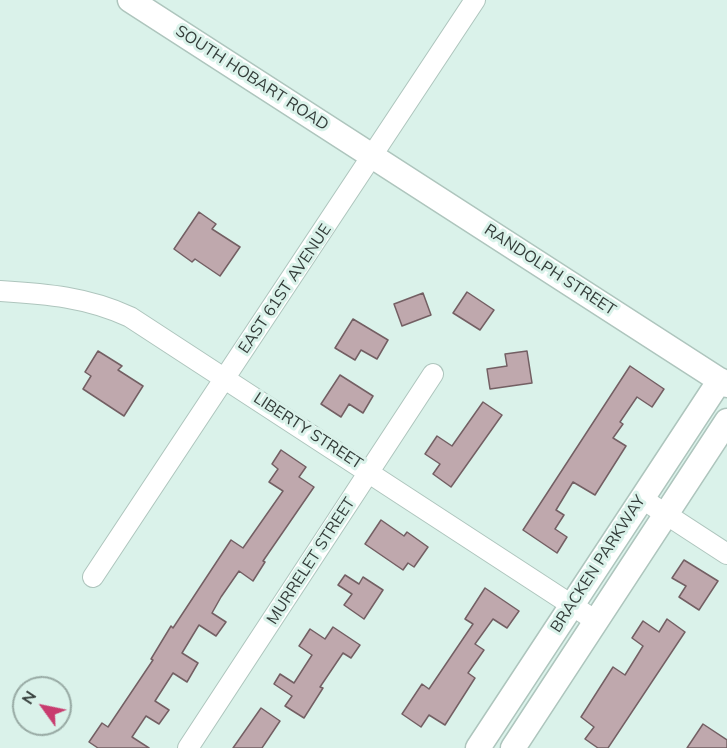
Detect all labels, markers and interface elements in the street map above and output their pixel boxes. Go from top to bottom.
street label: SOUTH HOBART ROAD [172,21,332,135]
street label: RANDOLPH STREET [481,220,619,320]
street label: EAST 61ST AVENUE [235,221,335,357]
street label: LIBERTY STREET [250,389,366,473]
street label: BRACKEN PARKWAY [547,492,649,636]
street label: MURRELET STREET [263,494,359,628]
north arrow [12,676,72,736]
text: N [17,687,40,708]

